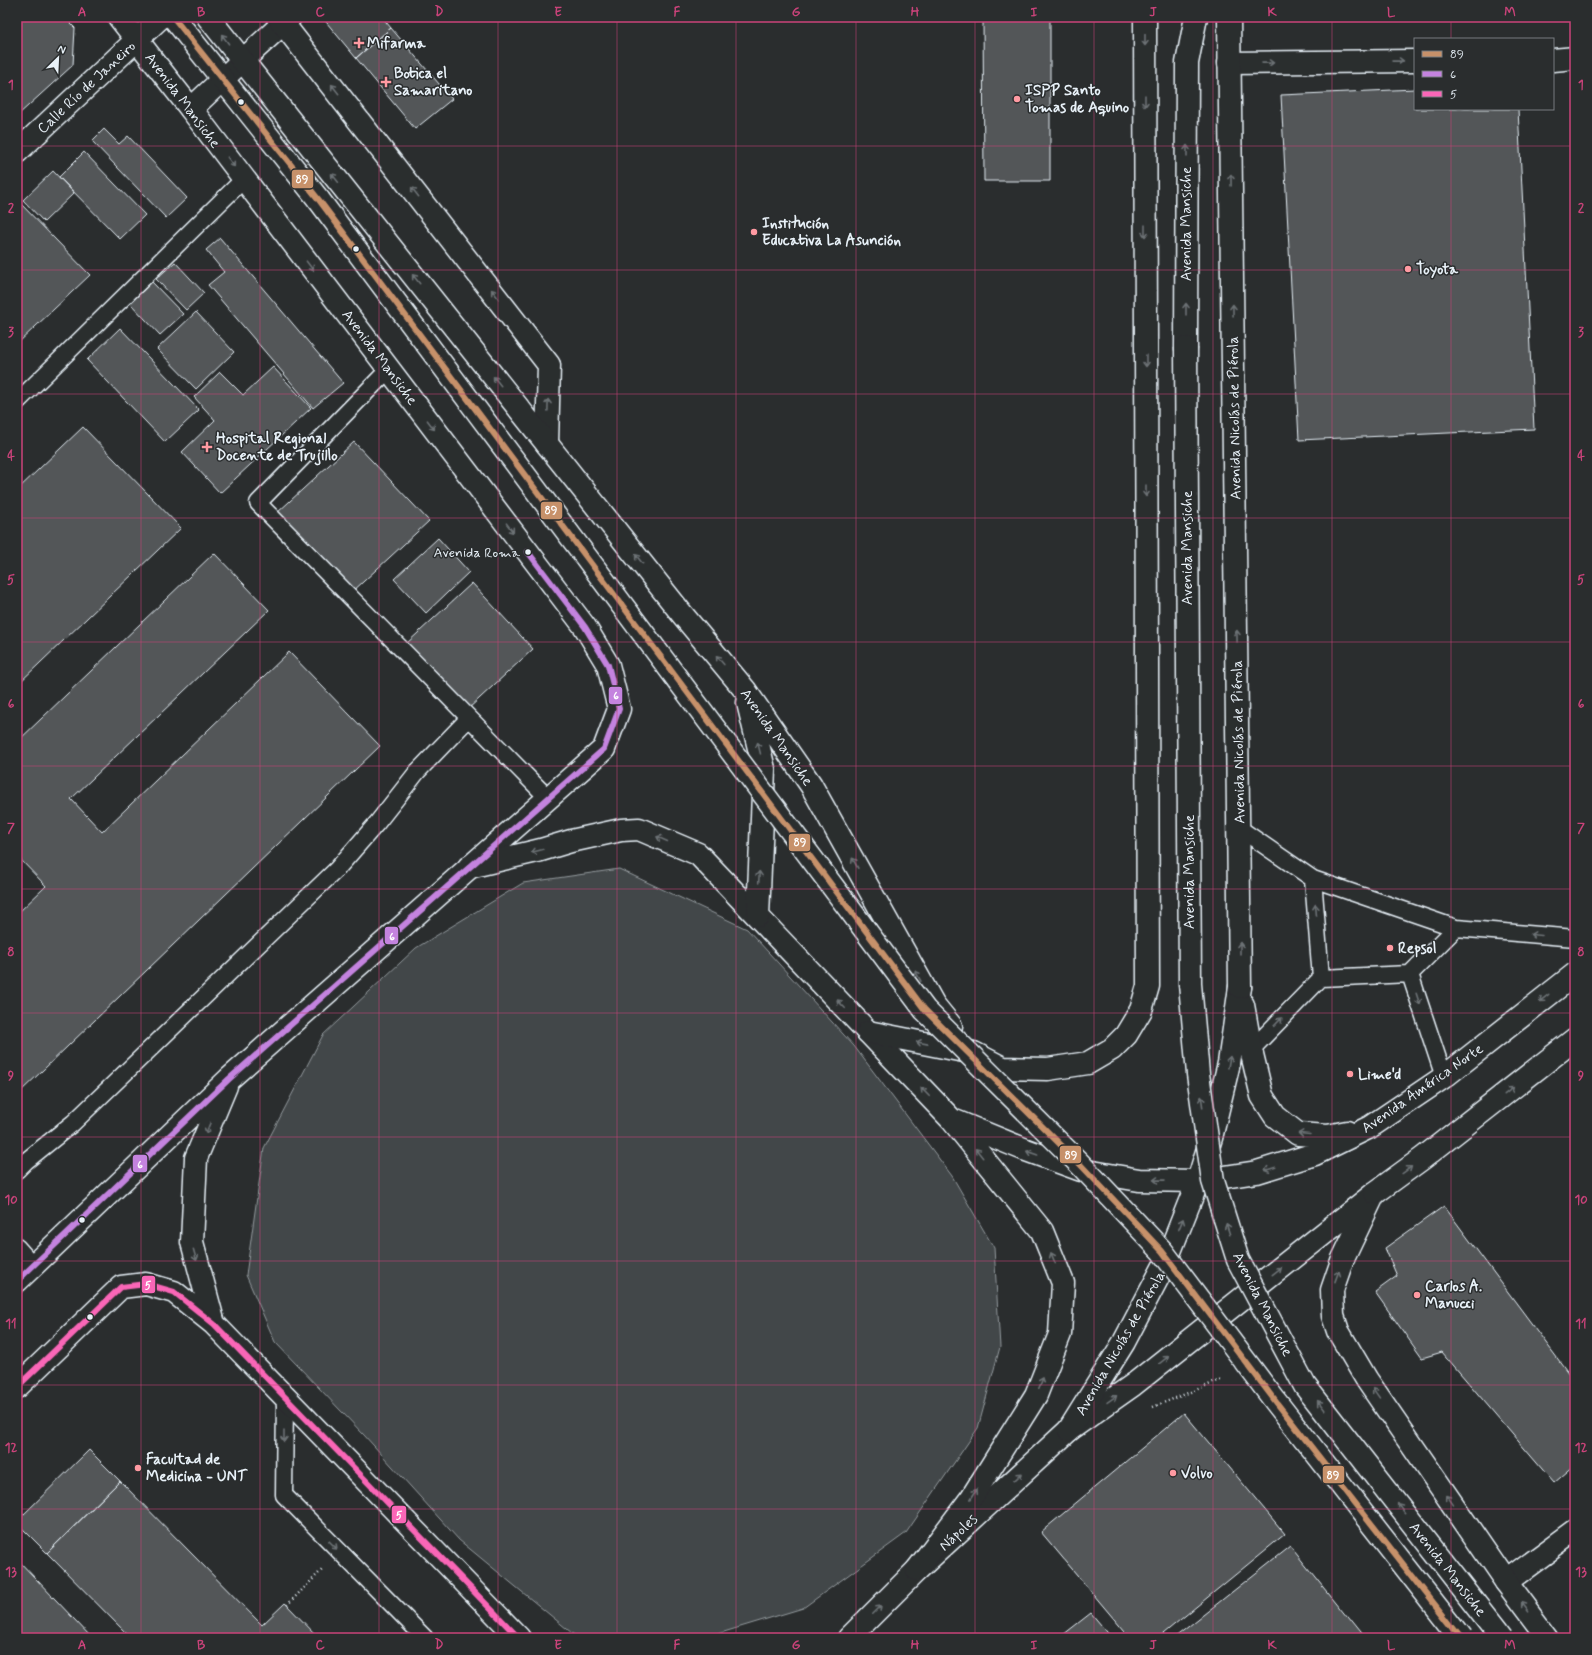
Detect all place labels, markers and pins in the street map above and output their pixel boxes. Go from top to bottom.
place label: Mifarma [367,34,426,54]
marker: Mifarma [354,38,364,48]
place label: Botica el Samaritano [394,64,472,101]
marker: Botica el Samaritano [381,77,391,87]
place label: ISPP Santo Tomas de Aquino [1025,81,1130,118]
marker: ISPP Santo Tomas de Aquino [1012,94,1022,104]
unlabelled marker [236,97,246,107]
place label: Institución Educativa La Asunción [762,214,901,251]
marker: Institución Educativa La Asunción [749,227,759,237]
unlabelled marker [351,244,361,254]
place label: Toyota [1416,260,1459,280]
marker: Toyota [1403,264,1413,274]
place label: Hospital Regional Docente de Trujillo [216,429,338,466]
marker: Hospital Regional Docente de Trujillo [201,441,213,453]
place label: Avenida Roma [434,544,521,562]
marker: Avenida Roma [523,547,533,557]
place label: Repsol [1398,939,1437,959]
marker: Repsol [1385,943,1395,953]
place label: Lime'd [1358,1065,1401,1085]
marker: Lime'd [1345,1069,1355,1079]
unlabelled marker [77,1215,87,1225]
place label: Carlos A. Manucci [1425,1277,1482,1314]
marker: Carlos A. Manucci [1412,1290,1422,1300]
unlabelled marker [85,1312,95,1322]
place label: Facultad de Medicina - UNT [146,1450,248,1487]
marker: Facultad de Medicina - UNT [133,1463,143,1473]
place label: Volvo [1181,1464,1213,1484]
marker: Volvo [1168,1468,1178,1478]

